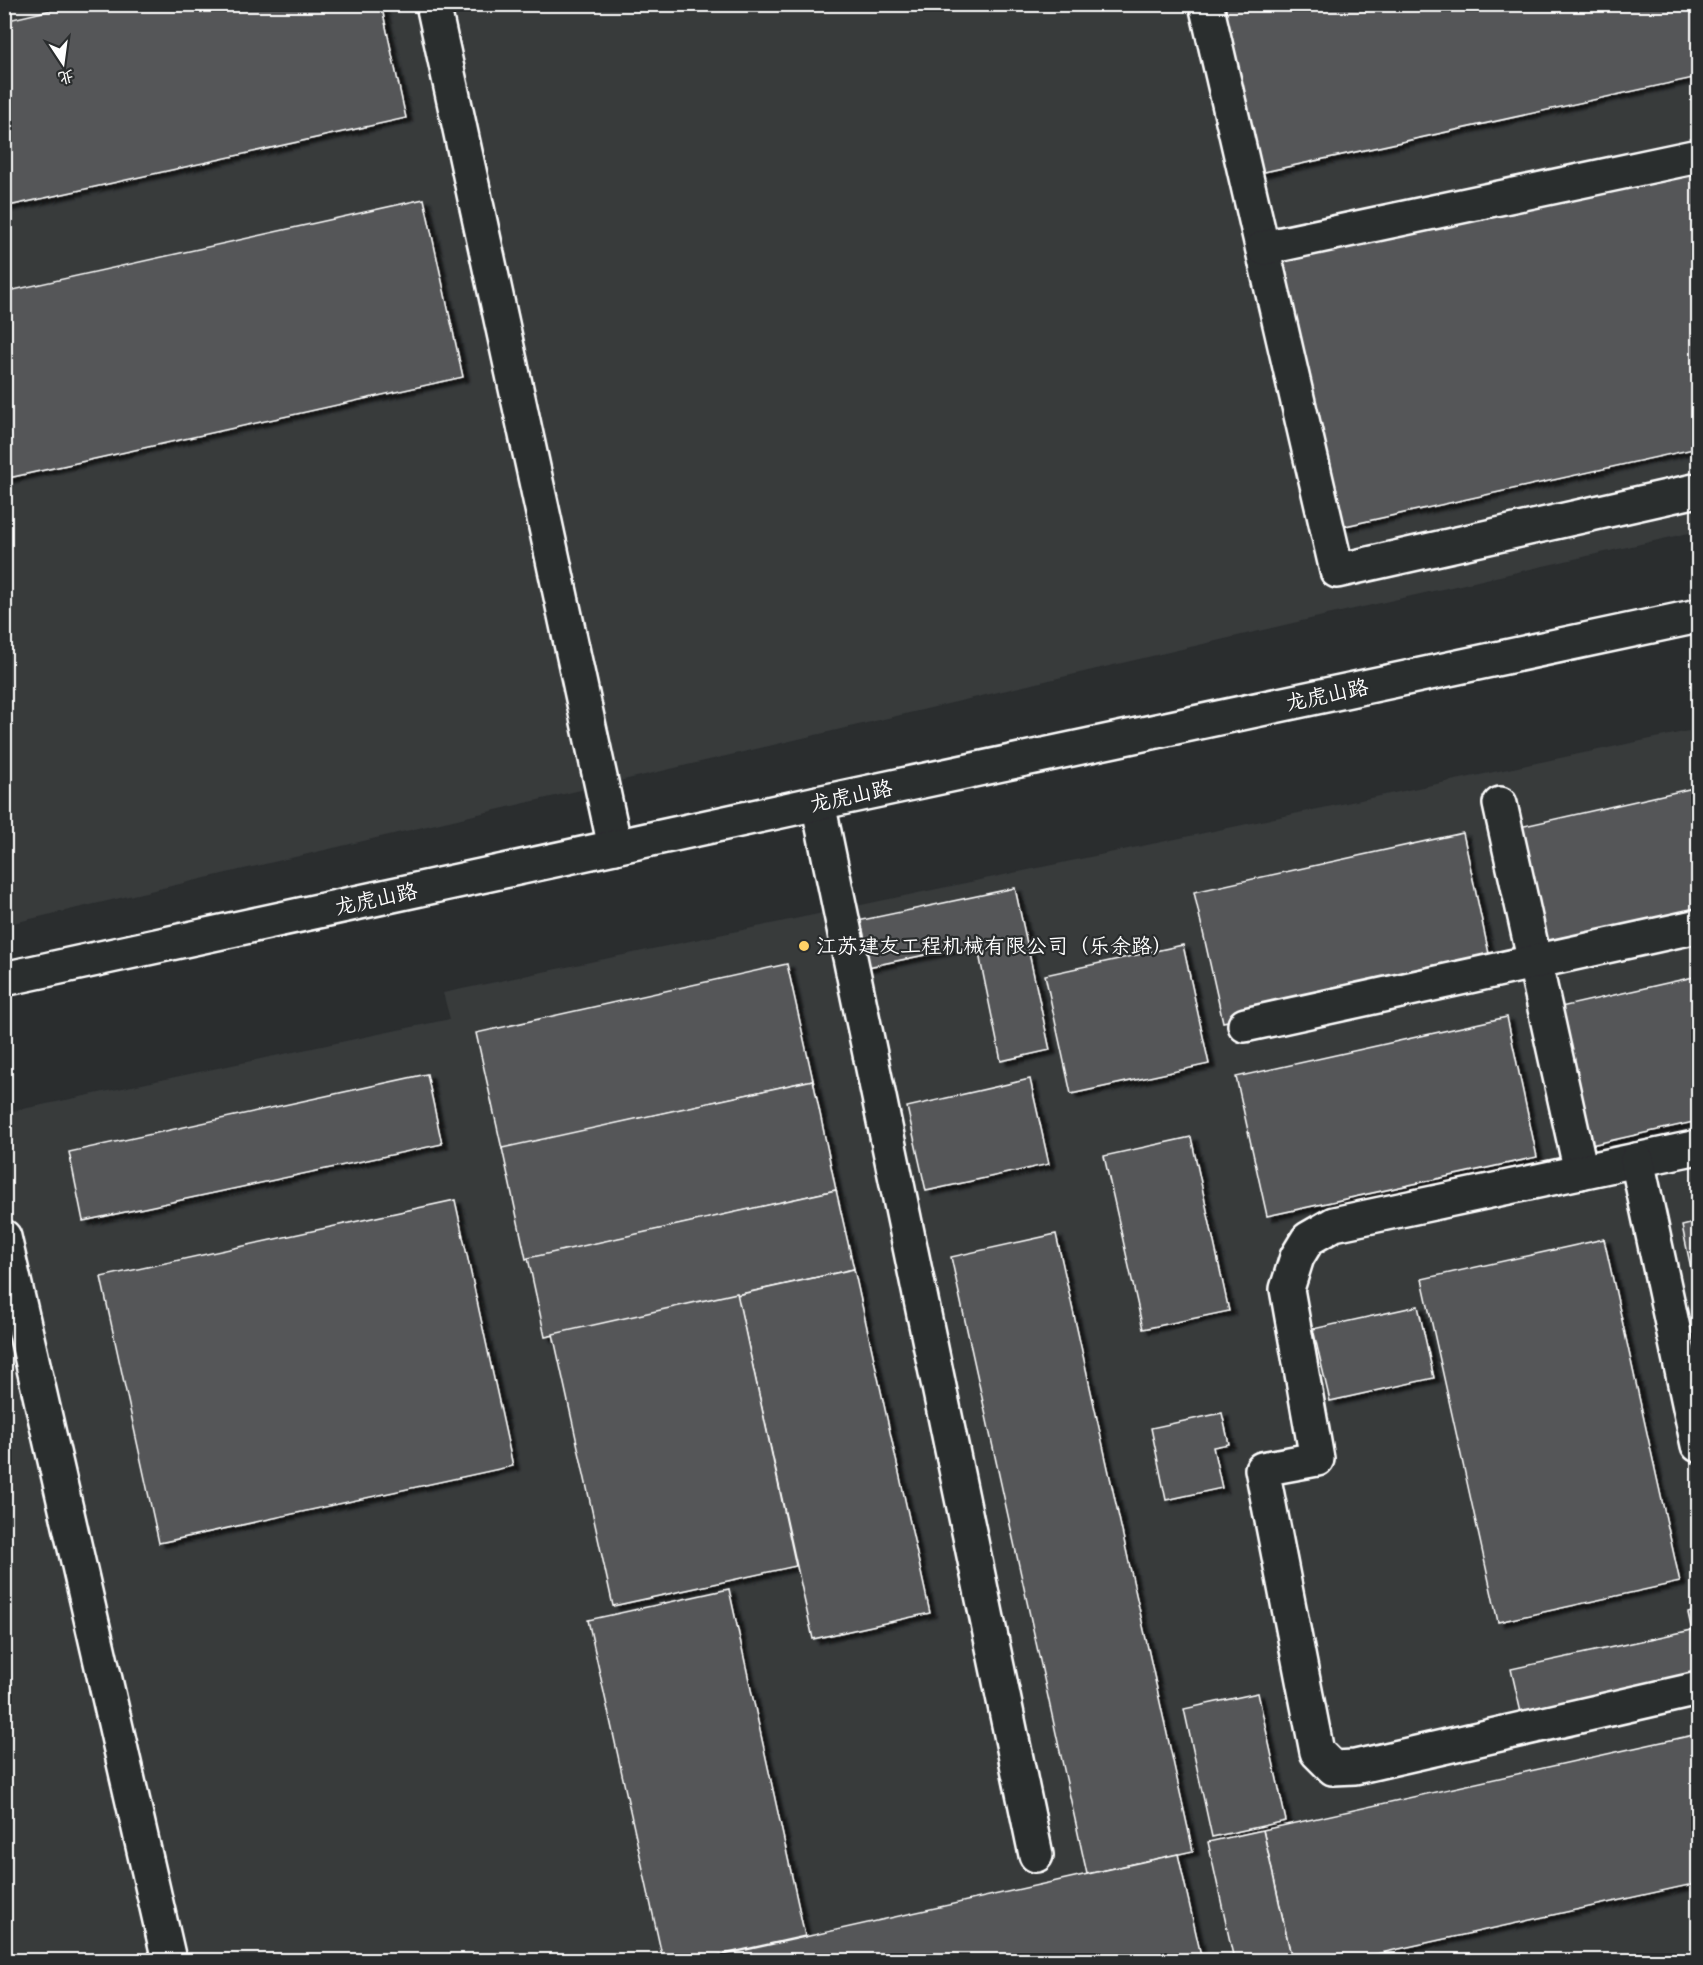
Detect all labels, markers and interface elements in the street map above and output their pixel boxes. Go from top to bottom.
north arrow [33,33,93,93]
text: 北 [55,61,77,93]
street label: 龙虎山路 [1282,668,1372,722]
street label: 龙虎山路 [806,769,896,823]
street label: 龙虎山路 [331,872,421,926]
place label: 江苏建友工程机械有限公司（乐余路） [816,927,1173,965]
marker: 江苏建友工程机械有限公司（乐余路） [797,939,811,953]

